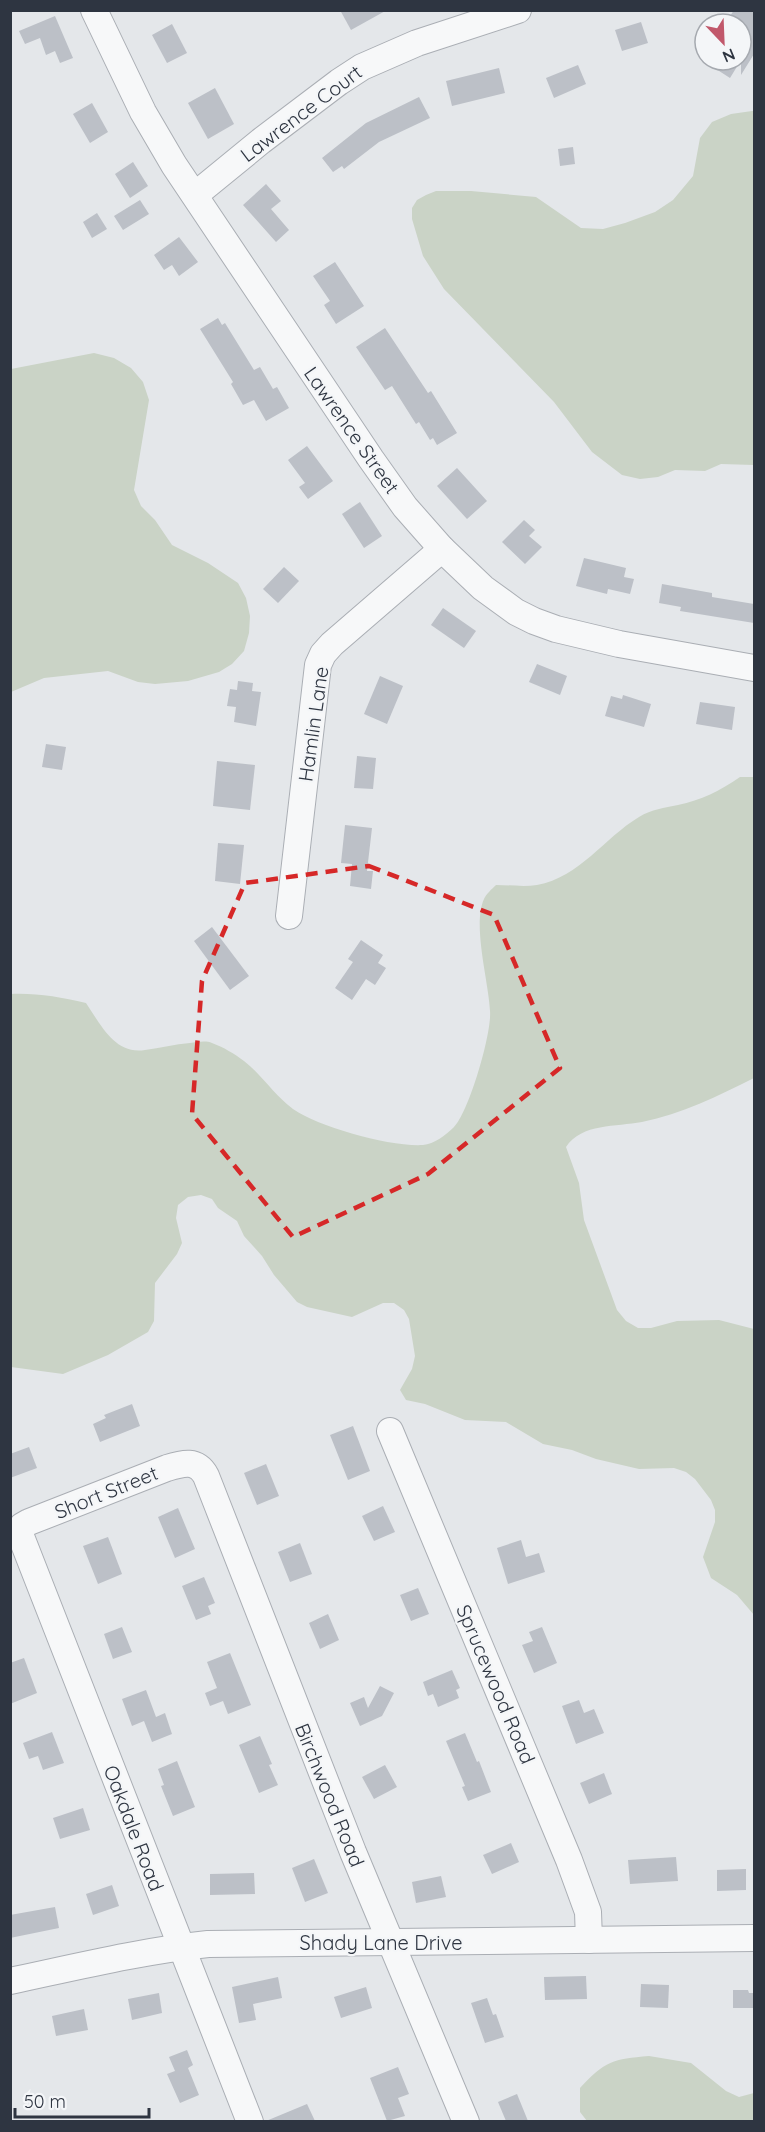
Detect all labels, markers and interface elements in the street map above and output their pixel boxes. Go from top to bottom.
north arrow [693,12,753,72]
text: N [720,44,738,67]
street label: Lawrence Court [235,59,367,167]
street label: Lawrence Street [299,362,405,499]
street label: Hamlin Lane [293,665,333,783]
street label: Short Street [51,1460,162,1524]
street label: Sprucewood Road [451,1601,541,1767]
street label: Birchwood Road [290,1720,370,1870]
street label: Oakdale Road [99,1762,169,1894]
street label: Shady Lane Drive [300,1930,462,1955]
scale bar [15,2081,148,2119]
text: 50 m [24,2090,66,2113]

